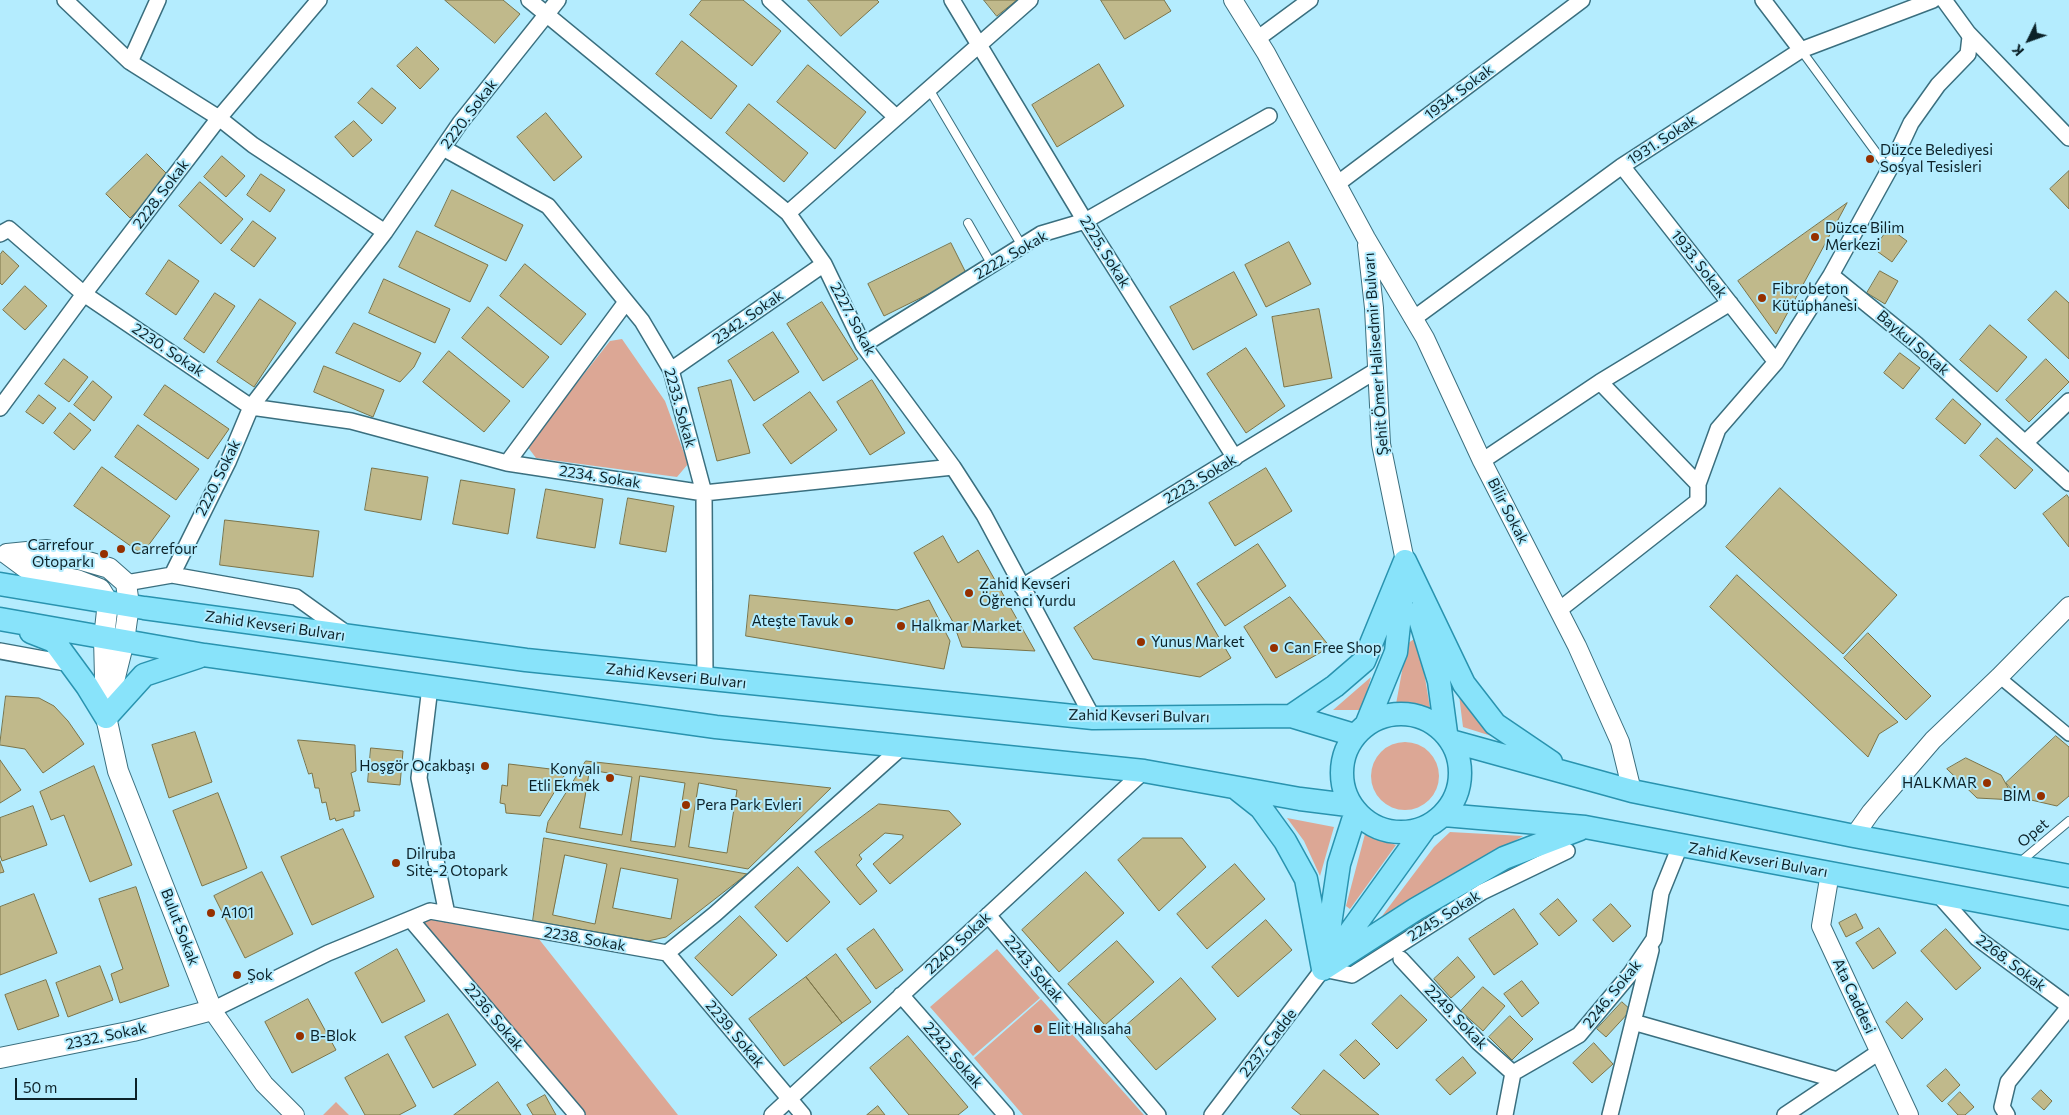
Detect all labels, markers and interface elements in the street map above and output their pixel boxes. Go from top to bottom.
north arrow [2004,15,2054,65]
text: K [2008,41,2027,60]
street label: 1934. Sokak [1421,60,1497,124]
street label: 2220. Sokak [437,76,501,152]
street label: 1931. Sokak [1624,111,1700,169]
place label: Düzce Belediyesi Sosyal Tesisleri [1880,141,1993,176]
marker: Düzce Belediyesi Sosyal Tesisleri [1864,153,1876,165]
street label: 2228. Sokak [129,156,193,232]
street label: 2225. Sokak [1076,213,1134,291]
place label: Düzce Bilim Merkezi [1825,219,1904,254]
street label: 2222. Sokak [971,227,1051,283]
street label: 1933. Sokak [1667,227,1731,301]
marker: Düzce Bilim Merkezi [1809,231,1821,243]
street label: Şehit Ömer Halisedmir Bulvarı [1360,252,1392,456]
street label: 2227. Sokak [826,279,880,359]
place label: Fibrobeton Kütüphanesi [1772,280,1857,315]
street label: 2342. Sokak [709,286,787,348]
marker: Fibrobeton Kütüphanesi [1756,292,1768,304]
street label: Baykul Sokak [1873,307,1953,379]
street label: 2230. Sokak [129,319,207,381]
street label: 2233. Sokak [660,366,700,450]
street label: 2220. Sokak [192,437,244,519]
street label: 2223. Sokak [1160,450,1240,508]
street label: 2234. Sokak [558,462,642,492]
street label: Bilir Sokak [1484,475,1532,547]
place label: Carrefour Otoparkı [27,536,94,571]
place label: Carrefour [131,540,198,558]
marker: Carrefour [115,543,127,555]
marker: Carrefour Otoparkı [98,548,110,560]
place label: Zahid Kevseri Öğrenci Yurdu [979,575,1076,610]
marker: Zahid Kevseri Öğrenci Yurdu [963,587,975,599]
street label: Zahid Kevseri Bulvarı [204,607,346,645]
place label: Ateşte Tavuk [751,612,839,630]
marker: Ateşte Tavuk [843,615,855,627]
place label: Halkmar Market [911,617,1022,635]
marker: Halkmar Market [895,620,907,632]
place label: Yunus Market [1151,633,1245,651]
marker: Yunus Market [1135,636,1147,648]
place label: Can Free Shop [1284,639,1382,657]
marker: Can Free Shop [1268,642,1280,654]
street label: Zahid Kevseri Bulvarı [605,660,747,692]
street label: Zahid Kevseri Bulvarı [1068,706,1210,726]
place label: Hoşgör Ocakbaşı [359,757,475,775]
marker: Hoşgör Ocakbaşı [479,760,491,772]
place label: Konyalı Etli Ekmek [528,760,600,795]
marker: Konyalı Etli Ekmek [604,772,616,784]
place label: HALKMAR [1902,774,1977,792]
marker: HALKMAR [1981,777,1993,789]
place label: BİM [2003,787,2031,805]
marker: BİM [2035,790,2047,802]
place label: Pera Park Evleri [696,796,802,814]
marker: Pera Park Evleri [680,799,692,811]
street label: Opet [2014,815,2052,851]
street label: Zahid Kevseri Bulvarı [1687,839,1829,881]
place label: Dilruba Site-2 Otopark [406,845,508,880]
marker: Dilruba Site-2 Otopark [390,857,402,869]
street label: Bulut Sokak [157,886,203,968]
street label: 2245. Sokak [1404,887,1484,945]
place label: A101 [221,904,254,922]
marker: A101 [205,907,217,919]
street label: 2240. Sokak [921,908,995,978]
street label: 2238. Sokak [543,923,627,955]
street label: 2268. Sokak [1973,931,2049,995]
street label: 2243. Sokak [1001,932,1067,1006]
street label: 2246. Sokak [1579,956,1645,1032]
street label: Ata Caddesi [1829,956,1879,1036]
place label: Şok [247,966,273,984]
marker: Şok [231,969,243,981]
street label: 2236. Sokak [461,980,527,1054]
street label: 2249. Sokak [1421,981,1491,1053]
street label: 2239. Sokak [702,997,768,1071]
street label: 2237. Cadde [1236,1005,1300,1081]
street label: 2242. Sokak [919,1018,987,1092]
street label: 2332. Sokak [64,1019,148,1053]
place label: Elit Halısaha [1048,1020,1131,1038]
marker: Elit Halısaha [1032,1023,1044,1035]
place label: B-Blok [310,1027,357,1045]
marker: B-Blok [294,1030,306,1042]
scale bar [18,1068,140,1100]
text: 50 m [23,1078,57,1096]

